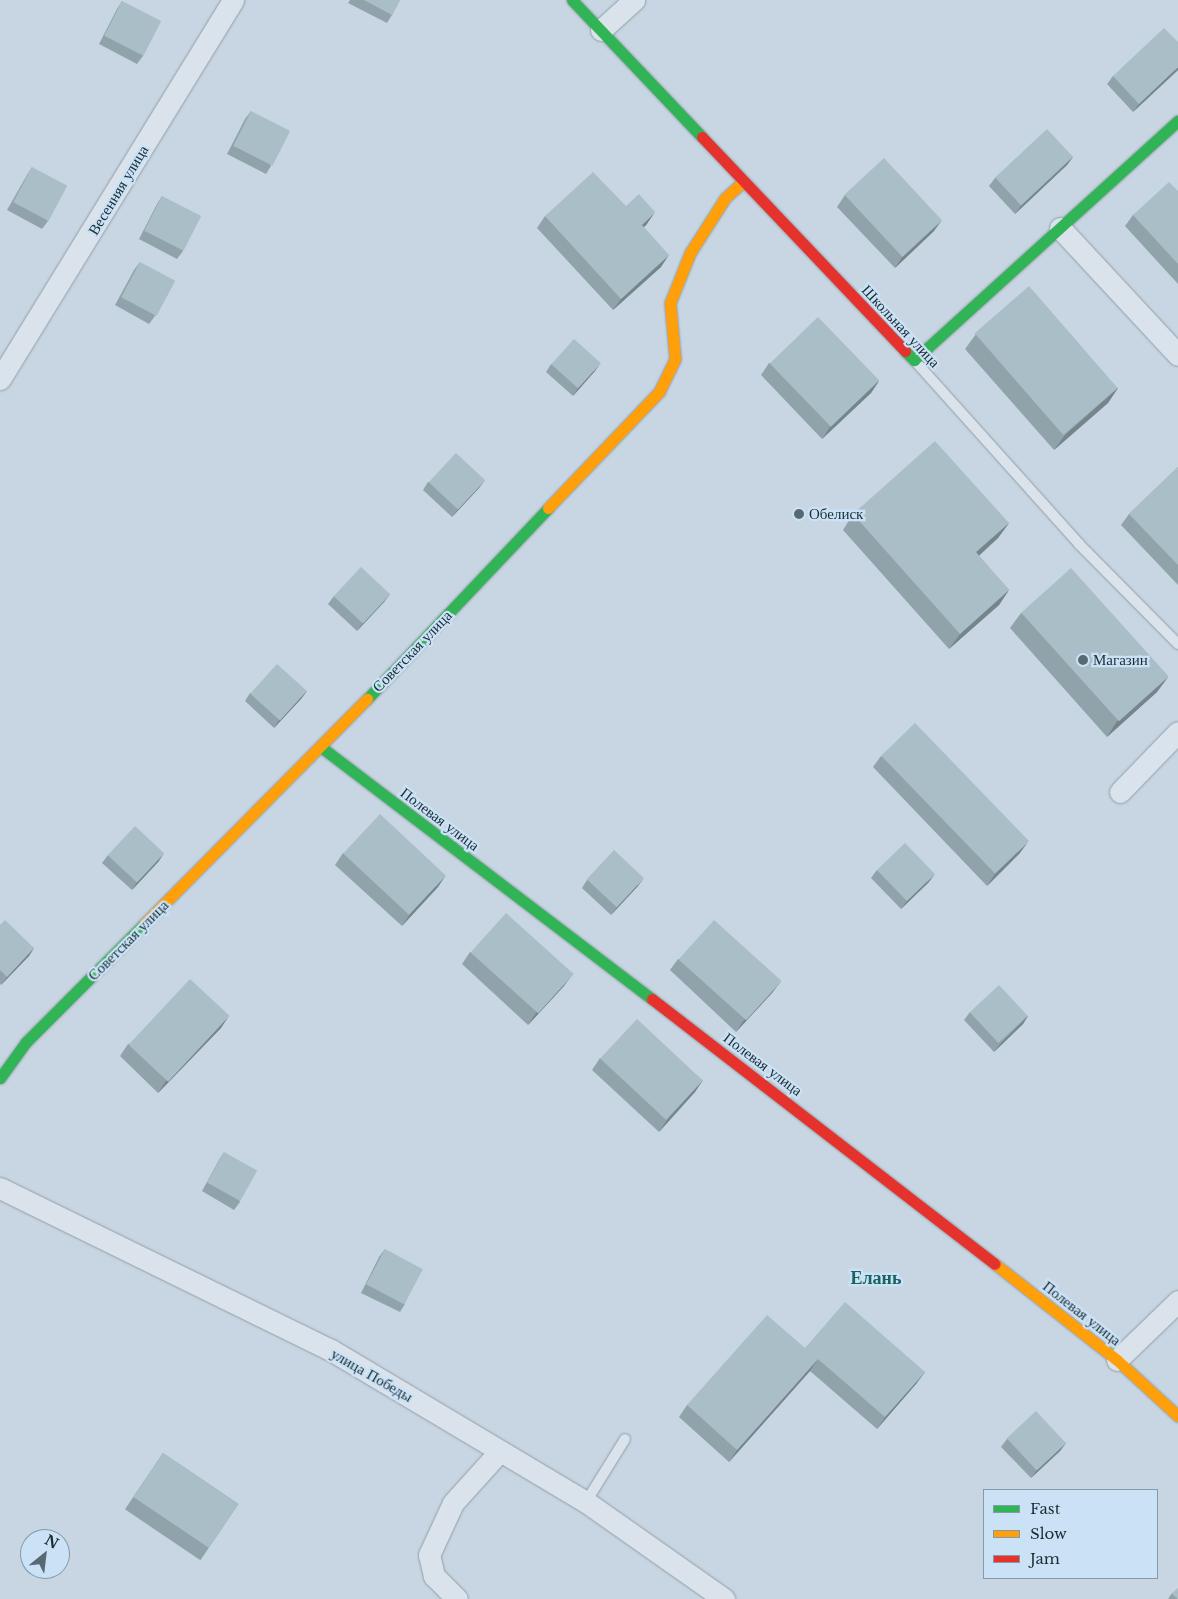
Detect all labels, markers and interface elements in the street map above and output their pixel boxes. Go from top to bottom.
street label: Весенняя улица [84,142,152,238]
street label: Школьная улица [858,281,944,371]
place label: Обелиск [809,505,863,523]
marker: Обелиск [793,508,805,520]
street label: Советская улица [369,606,455,696]
place label: Магазин [1093,651,1148,669]
marker: Магазин [1077,654,1089,666]
street label: Полевая улица [397,784,483,854]
street label: Советская улица [84,896,172,984]
street label: Полевая улица [720,1029,806,1099]
district label: Елань [851,1267,901,1289]
street label: Полевая улица [1039,1277,1125,1349]
street label: улица Победы [328,1344,416,1406]
legend [983,1489,1158,1579]
text: Fast [1030,1499,1060,1518]
text: Slow [1030,1524,1067,1543]
north arrow [20,1529,70,1579]
text: N [42,1531,62,1553]
text: Jam [1030,1549,1060,1568]

